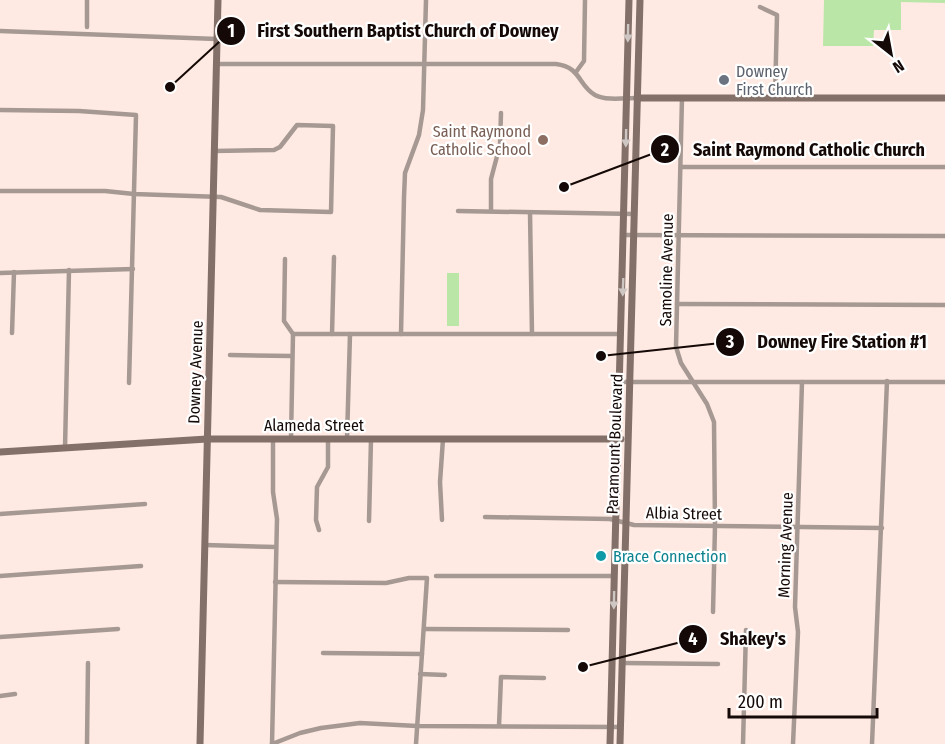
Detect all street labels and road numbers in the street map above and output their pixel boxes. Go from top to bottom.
street label: Samoline Avenue [656,213,677,327]
street label: Downey Avenue [184,320,207,424]
street label: Paramount Boulevard [603,373,626,515]
street label: Alameda Street [264,416,365,435]
street label: Morning Avenue [774,492,797,598]
street label: Albia Street [646,503,723,524]

